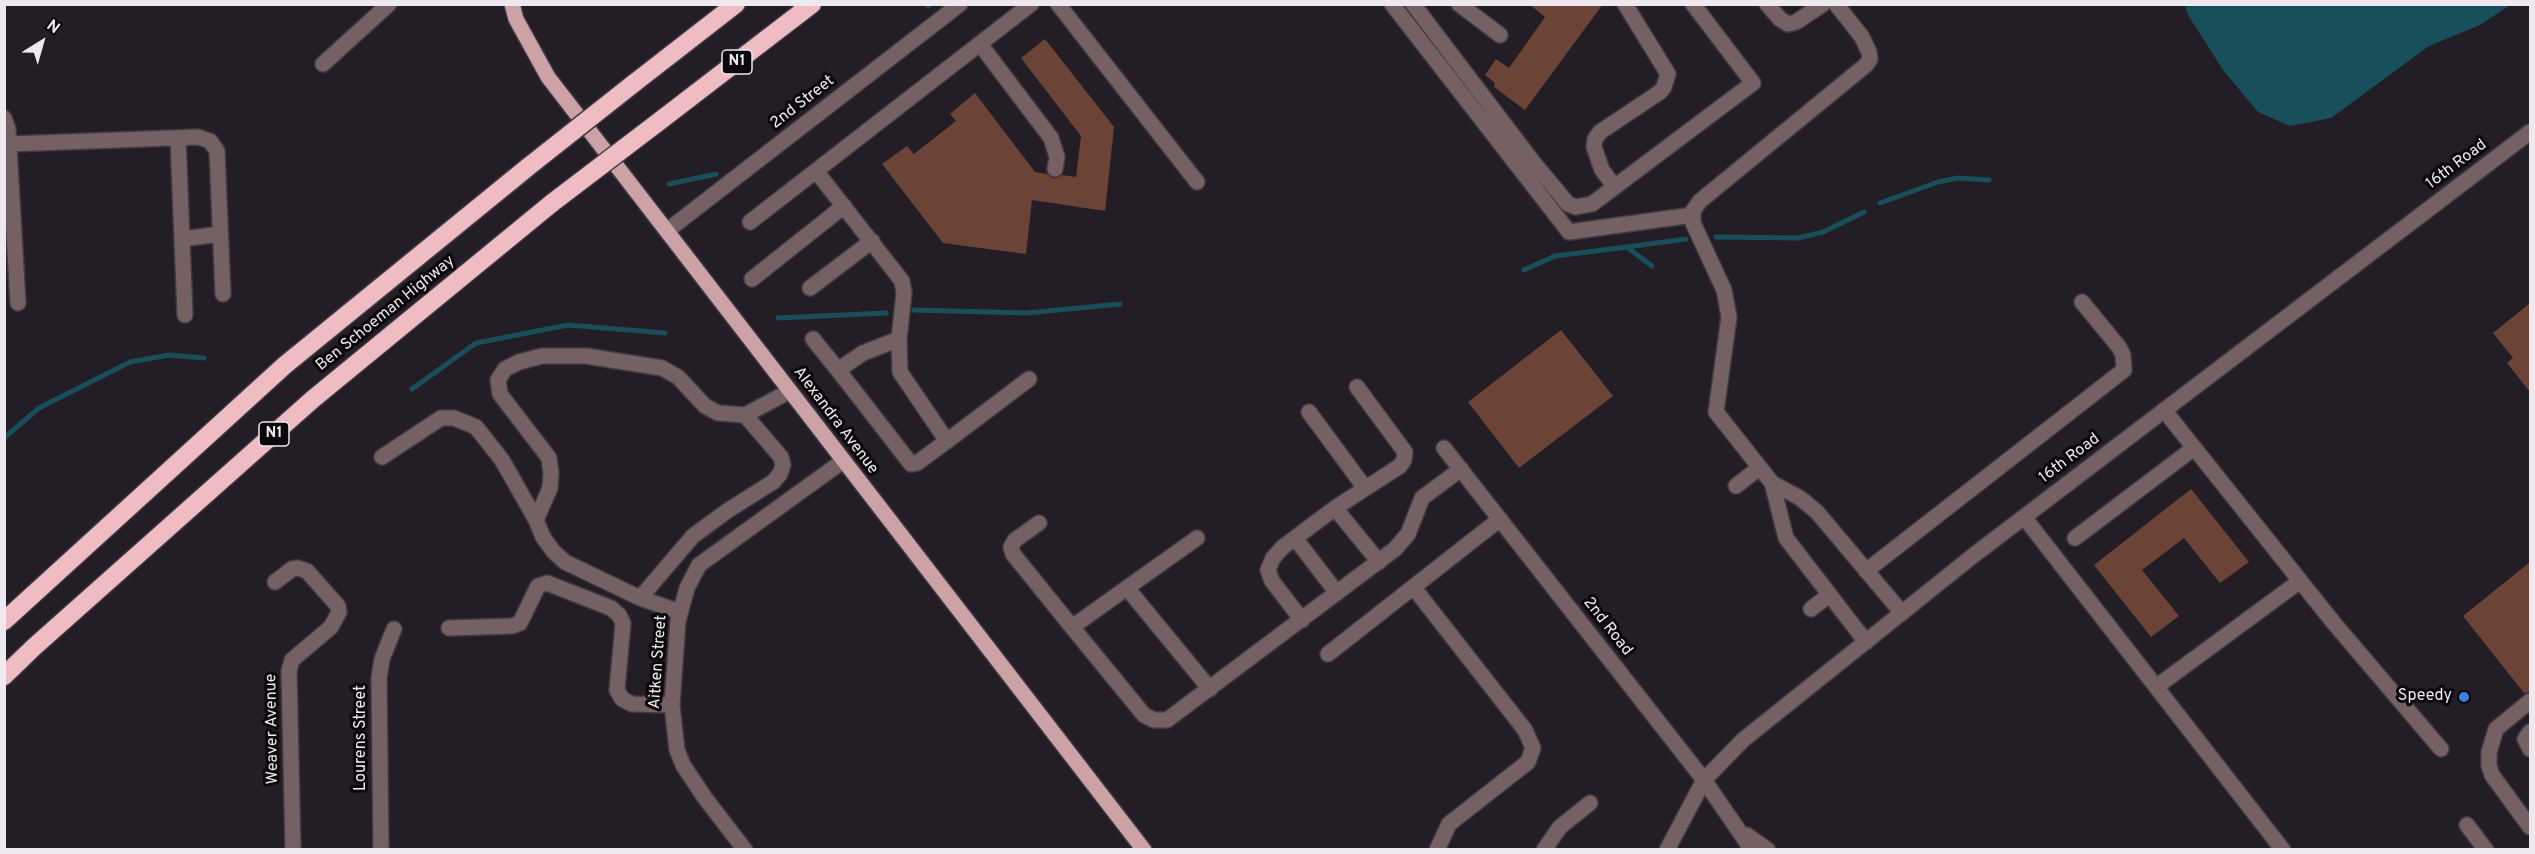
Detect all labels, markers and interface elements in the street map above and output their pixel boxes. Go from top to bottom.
north arrow [12,12,72,72]
text: N [42,16,63,39]
road number: N1 [722,50,752,74]
street label: 2nd Street [767,72,839,134]
street label: 16th Road [2423,136,2491,194]
street label: Ben Schoeman Highway [313,252,459,376]
street label: Alexandra Avenue [788,364,882,478]
road number: N1 [259,422,289,446]
street label: 16th Road [2036,430,2104,488]
street label: 2nd Road [1578,594,1636,660]
street label: Aitken Street [646,614,672,710]
street label: Weaver Avenue [262,674,284,784]
street label: Lourens Street [352,685,372,791]
place label: Speedy [2398,687,2452,707]
marker: Speedy [2457,690,2471,704]

